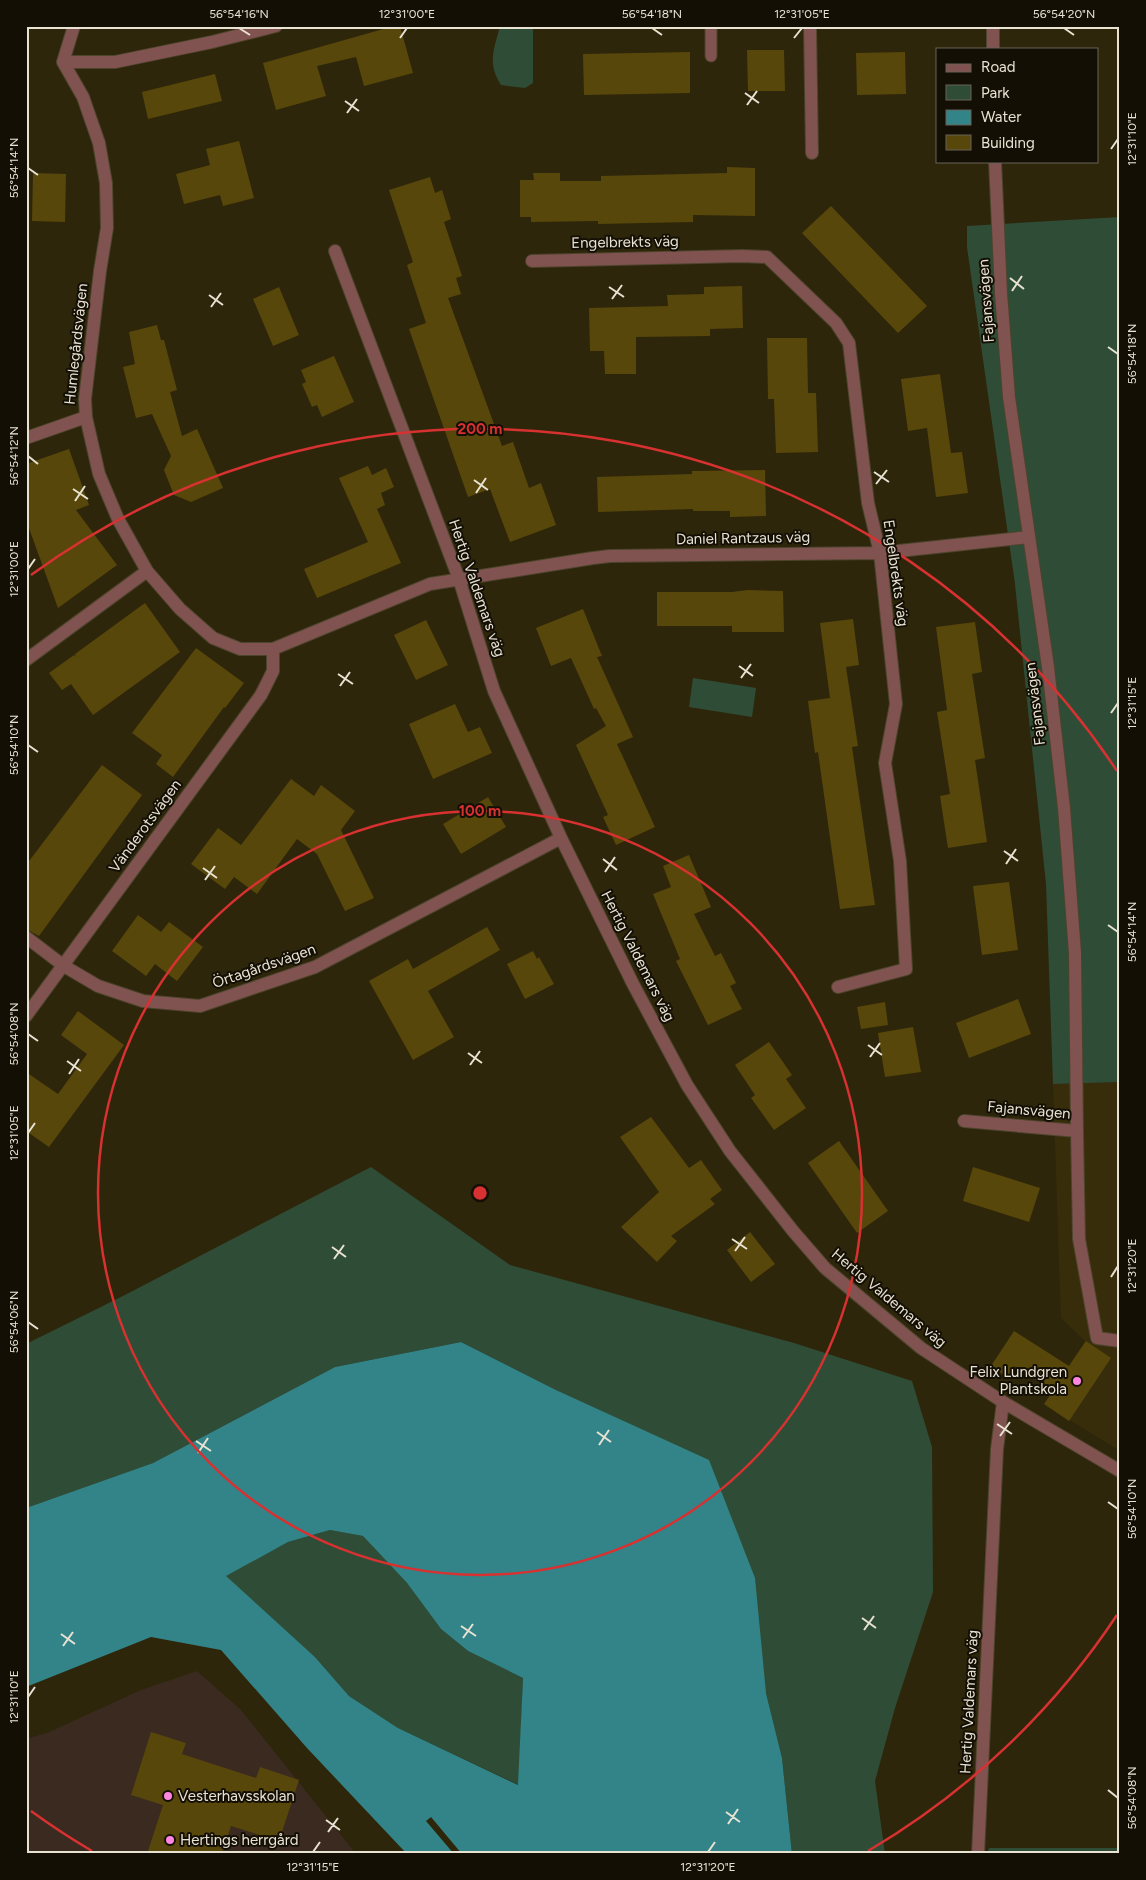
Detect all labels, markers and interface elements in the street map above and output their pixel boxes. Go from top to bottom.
text: 56°54'16"N [209,7,269,21]
text: 12°31'00"E [379,7,435,21]
text: 56°54'18"N [622,7,682,21]
text: 12°31'05"E [774,7,830,21]
text: 56°54'20"N [1033,7,1095,21]
legend [936,48,1098,162]
text: Road [981,58,1016,76]
text: Park [981,84,1010,102]
text: Water [981,108,1021,126]
text: 12°31'10"E [1125,112,1139,166]
text: Building [981,134,1035,152]
text: 56°54'14"N [7,138,21,198]
street label: Engelbrekts väg [571,232,679,252]
street label: Fajansvägen [974,259,998,343]
street label: Humlegårdsvägen [61,282,91,406]
text: 56°54'18"N [1125,324,1139,384]
text: 200 m [458,420,502,438]
text: 56°54'12"N [7,426,21,486]
street label: Hertig Valdemars väg [445,517,509,659]
street label: Engelbrekts väg [880,519,912,627]
street label: Daniel Rantzaus väg [676,528,810,548]
text: 12°31'00"E [7,541,21,597]
street label: Fajansvägen [1021,661,1049,747]
text: 12°31'15"E [1125,677,1139,729]
text: 56°54'10"N [7,715,21,775]
street label: Vänderotsvägen [105,776,185,876]
text: 100 m [459,802,501,820]
street label: Hertig Valdemars väg [597,888,679,1024]
text: 56°54'14"N [1125,902,1139,962]
street label: Örtagårdsvägen [210,940,318,992]
text: 56°54'08"N [7,1002,21,1066]
street label: Fajansvägen [987,1097,1071,1123]
text: 12°31'05"E [7,1105,21,1161]
centre of rings [471,1184,489,1202]
text: 12°31'20"E [1125,1238,1139,1294]
street label: Hertig Valdemars väg [828,1245,950,1351]
text: 56°54'06"N [7,1291,21,1353]
place label: Felix Lundgren Plantskola [969,1363,1067,1398]
marker: Felix Lundgren Plantskola [1071,1375,1083,1387]
text: 56°54'10"N [1125,1479,1139,1539]
street label: Hertig Valdemars väg [956,1629,982,1775]
text: 12°31'10"E [7,1670,21,1724]
text: 56°54'08"N [1125,1766,1139,1830]
place label: Vesterhavsskolan [178,1787,295,1805]
marker: Vesterhavsskolan [162,1790,174,1802]
place label: Hertings herrgård [180,1831,299,1849]
marker: Hertings herrgård [164,1834,176,1846]
text: 12°31'15"E [287,1860,339,1874]
text: 12°31'20"E [680,1860,736,1874]

